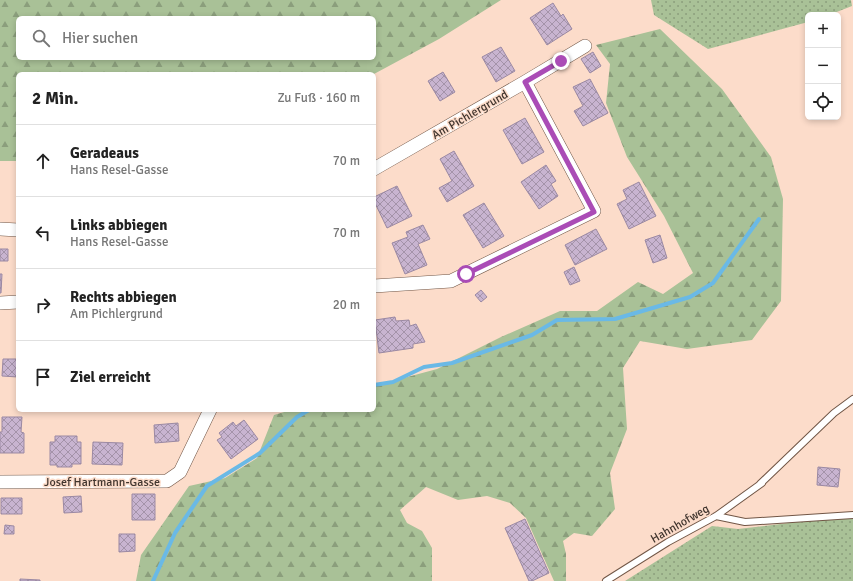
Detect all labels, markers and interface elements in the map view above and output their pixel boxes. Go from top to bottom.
map controls [805,12,841,120]
button: + [805,12,841,48]
search box [16,16,376,60]
icon: search [30,27,52,49]
text: Hier suchen [62,29,138,47]
button: − [805,48,841,84]
route end [552,52,570,70]
button: locate [805,84,841,120]
street label: Am Pichlergrund [429,87,511,143]
text: 2 Min. [32,88,78,109]
text: Zu Fuß · 160 m [277,90,360,106]
text: Geradeaus [70,144,139,162]
icon: ahead [32,150,54,172]
text: 70 m [333,153,360,169]
text: Hans Resel-Gasse [70,162,168,178]
text: Links abbiegen [70,216,167,234]
icon: left [32,222,54,244]
text: 70 m [333,225,360,241]
text: Hans Resel-Gasse [70,234,168,250]
route start [457,265,475,283]
text: Rechts abbiegen [70,288,177,306]
icon: right [32,294,54,316]
text: 20 m [333,297,360,313]
text: Am Pichlergrund [70,306,163,322]
icon: arrive [32,366,54,388]
text: Ziel erreicht [70,368,151,386]
street label: Josef Hartmann-Gasse [44,475,160,490]
street label: Hahnhofweg [648,501,712,547]

